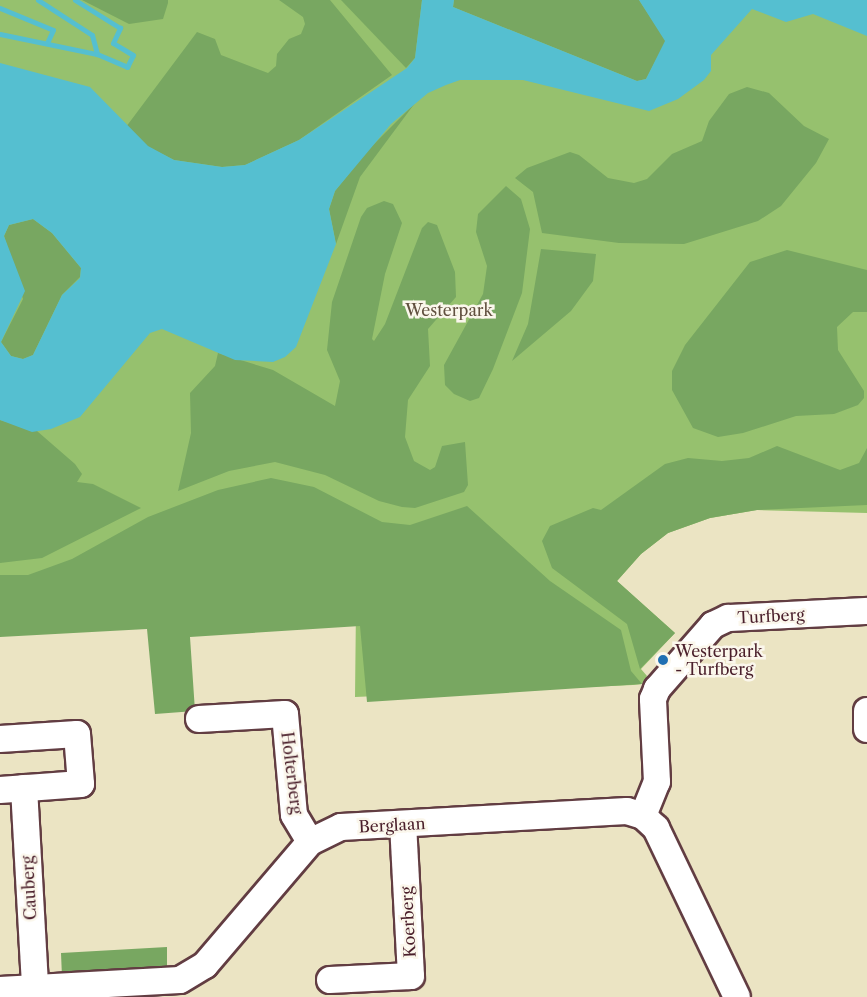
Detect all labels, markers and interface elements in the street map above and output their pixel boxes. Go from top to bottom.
park label: Westerpark [405,300,493,320]
street label: Turfberg [737,605,805,627]
place label: Westerpark - Turfberg [675,641,763,679]
marker: Westerpark - Turfberg [656,653,670,667]
street label: Holterberg [277,731,307,815]
street label: Berglaan [358,814,426,836]
street label: Cauberg [18,855,40,921]
street label: Koerberg [397,886,419,958]

